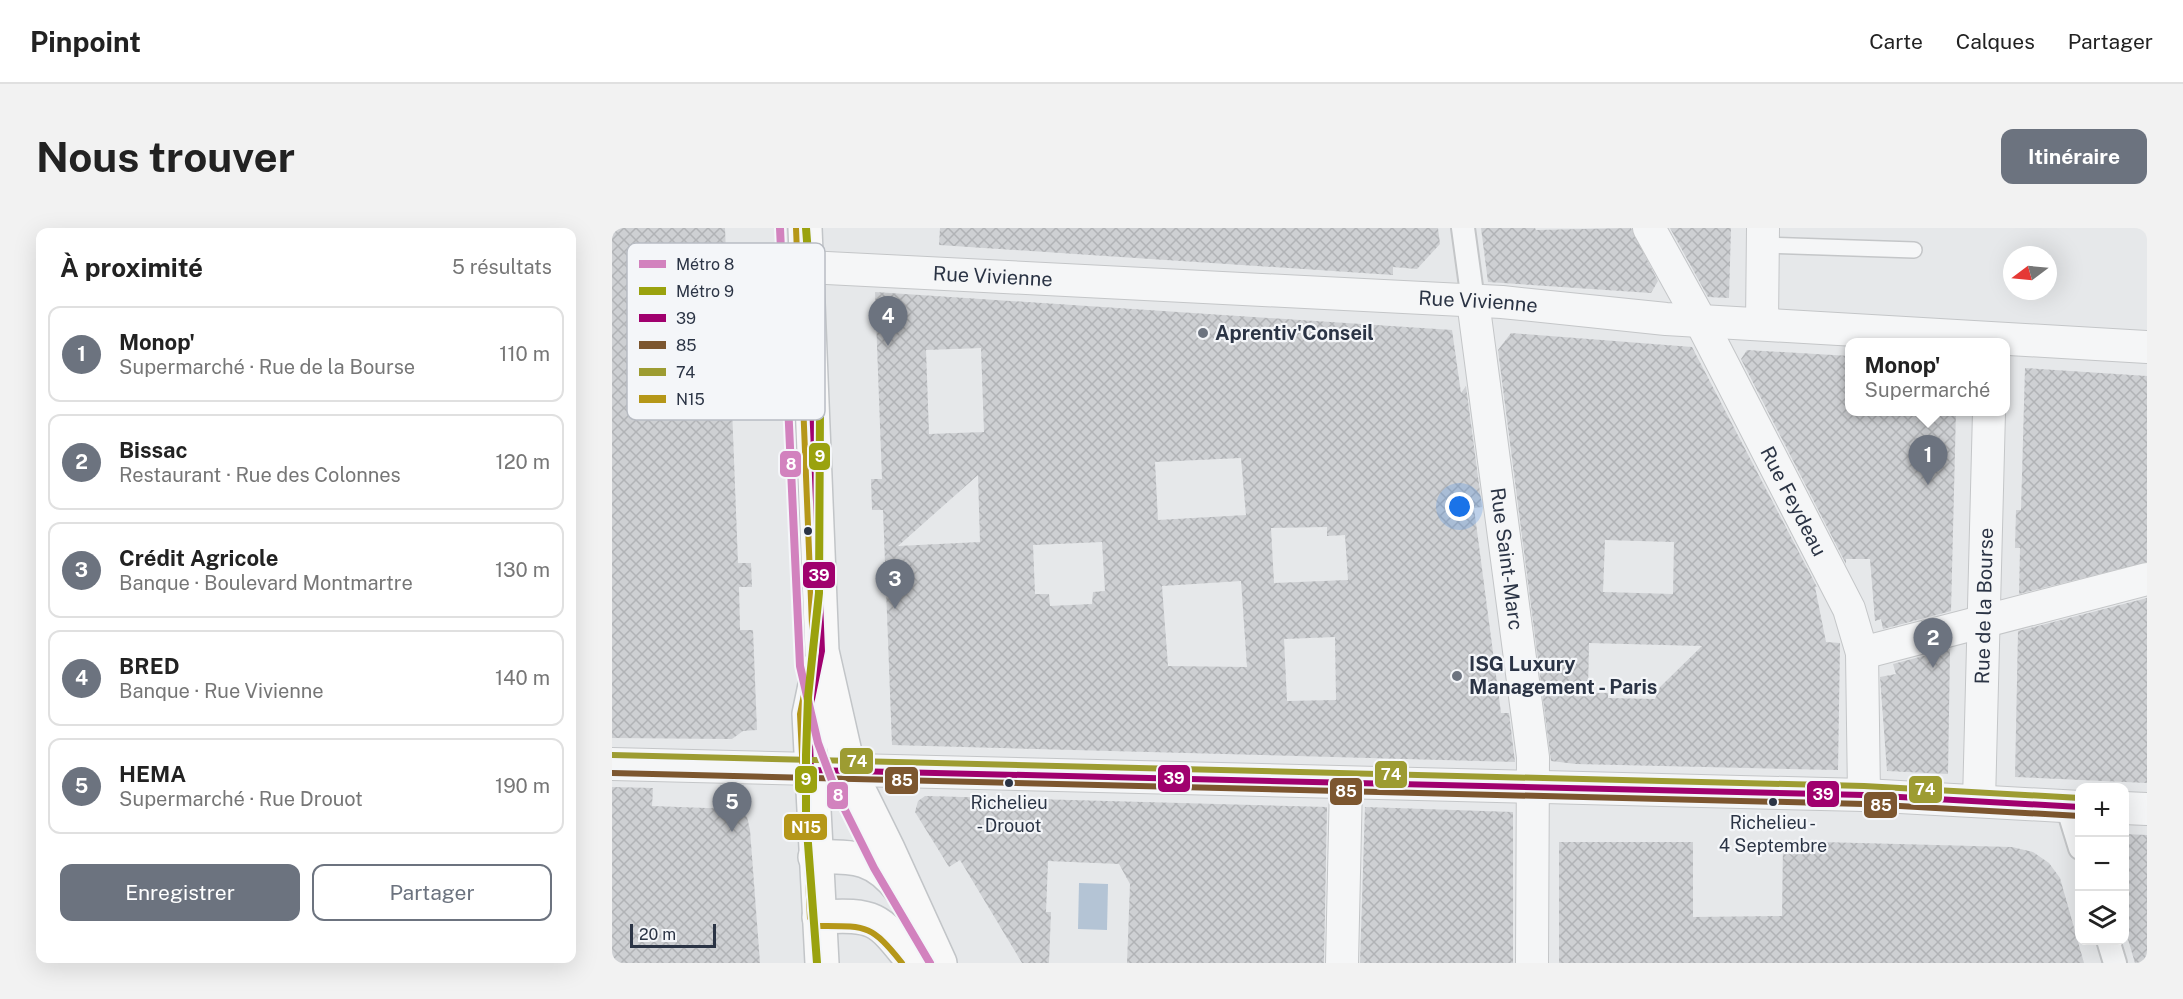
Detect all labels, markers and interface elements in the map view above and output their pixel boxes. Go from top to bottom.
text: Pinpoint [30,25,141,58]
text: Carte [1869,29,1923,54]
text: Calques [1956,29,2035,54]
text: Partager [2068,29,2153,54]
button: Itinéraire [2001,129,2147,184]
text: Nous trouver [36,132,295,181]
legend [627,243,825,420]
north arrow [2003,246,2057,300]
text: À proximité [60,252,203,283]
text: 5 résultats [452,255,552,279]
text: Métro 8 [676,255,734,274]
street label: Rue Vivienne [932,261,1053,291]
text: Métro 9 [676,282,734,301]
street label: Rue Vivienne [1418,286,1539,318]
pin: 4 [868,296,908,346]
text: 39 [676,309,696,328]
place label: Aprentiv'Conseil [1215,321,1374,345]
marker: Aprentiv'Conseil [1196,326,1210,340]
text: Monop' [119,329,195,355]
text: 85 [676,336,697,355]
popup [1845,338,2010,416]
text: 1 [77,342,86,366]
text: 110 m [499,342,550,366]
text: Monop' [1865,352,1941,378]
text: Supermarché · Rue de la Bourse [119,355,415,379]
text: 74 [676,363,695,382]
text: Supermarché [1865,378,1990,402]
text: N15 [676,390,705,409]
pin: 1 [1908,436,1948,485]
text: Bissac [119,437,188,463]
line badge: 9 [808,442,831,471]
street label: Rue Feydeau [1755,442,1832,560]
text: 9 [815,447,825,466]
text: 2 [75,450,88,474]
text: 120 m [496,450,550,474]
line badge: 8 [779,450,802,478]
text: 8 [786,455,797,474]
text: Restaurant · Rue des Colonnes [119,463,401,487]
street label: Rue Saint-Marc [1486,486,1528,632]
your location [1445,492,1474,521]
unlabelled marker [802,525,814,537]
street label: Rue de la Bourse [1970,528,1998,685]
text: Crédit Agricole [119,545,278,571]
text: 3 [75,558,88,582]
text: 130 m [495,558,550,582]
pin: 3 [876,560,914,609]
line badge: 39 [802,561,836,589]
text: 39 [808,566,830,585]
text: Banque · Boulevard Montmartre [119,571,413,595]
pin: 2 [1914,618,1952,668]
place label: ISG Luxury Management - Paris [1469,652,1657,699]
text: BRED [119,653,180,679]
text: 4 [75,666,88,690]
text: 140 m [495,666,550,690]
marker: ISG Luxury Management - Paris [1450,669,1464,683]
text: Banque · Rue Vivienne [119,679,324,703]
line badge: 74 [839,747,874,775]
text: 74 [847,752,868,771]
line badge: 74 [1374,760,1408,789]
text: HEMA [119,761,186,787]
line badge: 39 [1157,764,1191,793]
line badge: 9 [794,765,818,794]
text: 74 [1381,765,1402,784]
line badge: 85 [884,766,919,795]
text: 39 [1163,769,1185,788]
text: 9 [801,770,811,789]
text: 85 [891,771,913,790]
text: 5 [75,774,88,798]
text: 190 m [495,774,550,798]
line badge: 74 [1908,775,1943,804]
marker: Richelieu - Drouot [1003,777,1015,789]
line badge: 85 [1329,777,1363,806]
line badge: 39 [1806,780,1840,808]
text: 74 [1915,780,1936,799]
line badge: 8 [826,781,849,810]
pin: 5 [712,782,752,832]
text: 85 [1335,782,1357,801]
map controls [2075,783,2129,945]
button: + [2075,783,2129,837]
text: 39 [1812,785,1834,804]
text: 8 [833,786,844,805]
text: Supermarché · Rue Drouot [119,787,363,811]
line badge: 85 [1863,791,1898,819]
place label: Richelieu - Drouot [970,792,1048,836]
marker: Richelieu - 4 Septembre [1767,796,1779,808]
text: 85 [1870,796,1892,815]
place label: Richelieu - 4 Septembre [1719,812,1827,856]
line badge: N15 [783,813,828,841]
text: N15 [791,818,821,837]
button: − [2075,837,2129,891]
button: Enregistrer [60,864,300,921]
button: Partager [312,864,552,921]
button: layers [2075,891,2129,945]
scale bar [630,921,716,948]
text: 20 m [639,925,676,944]

